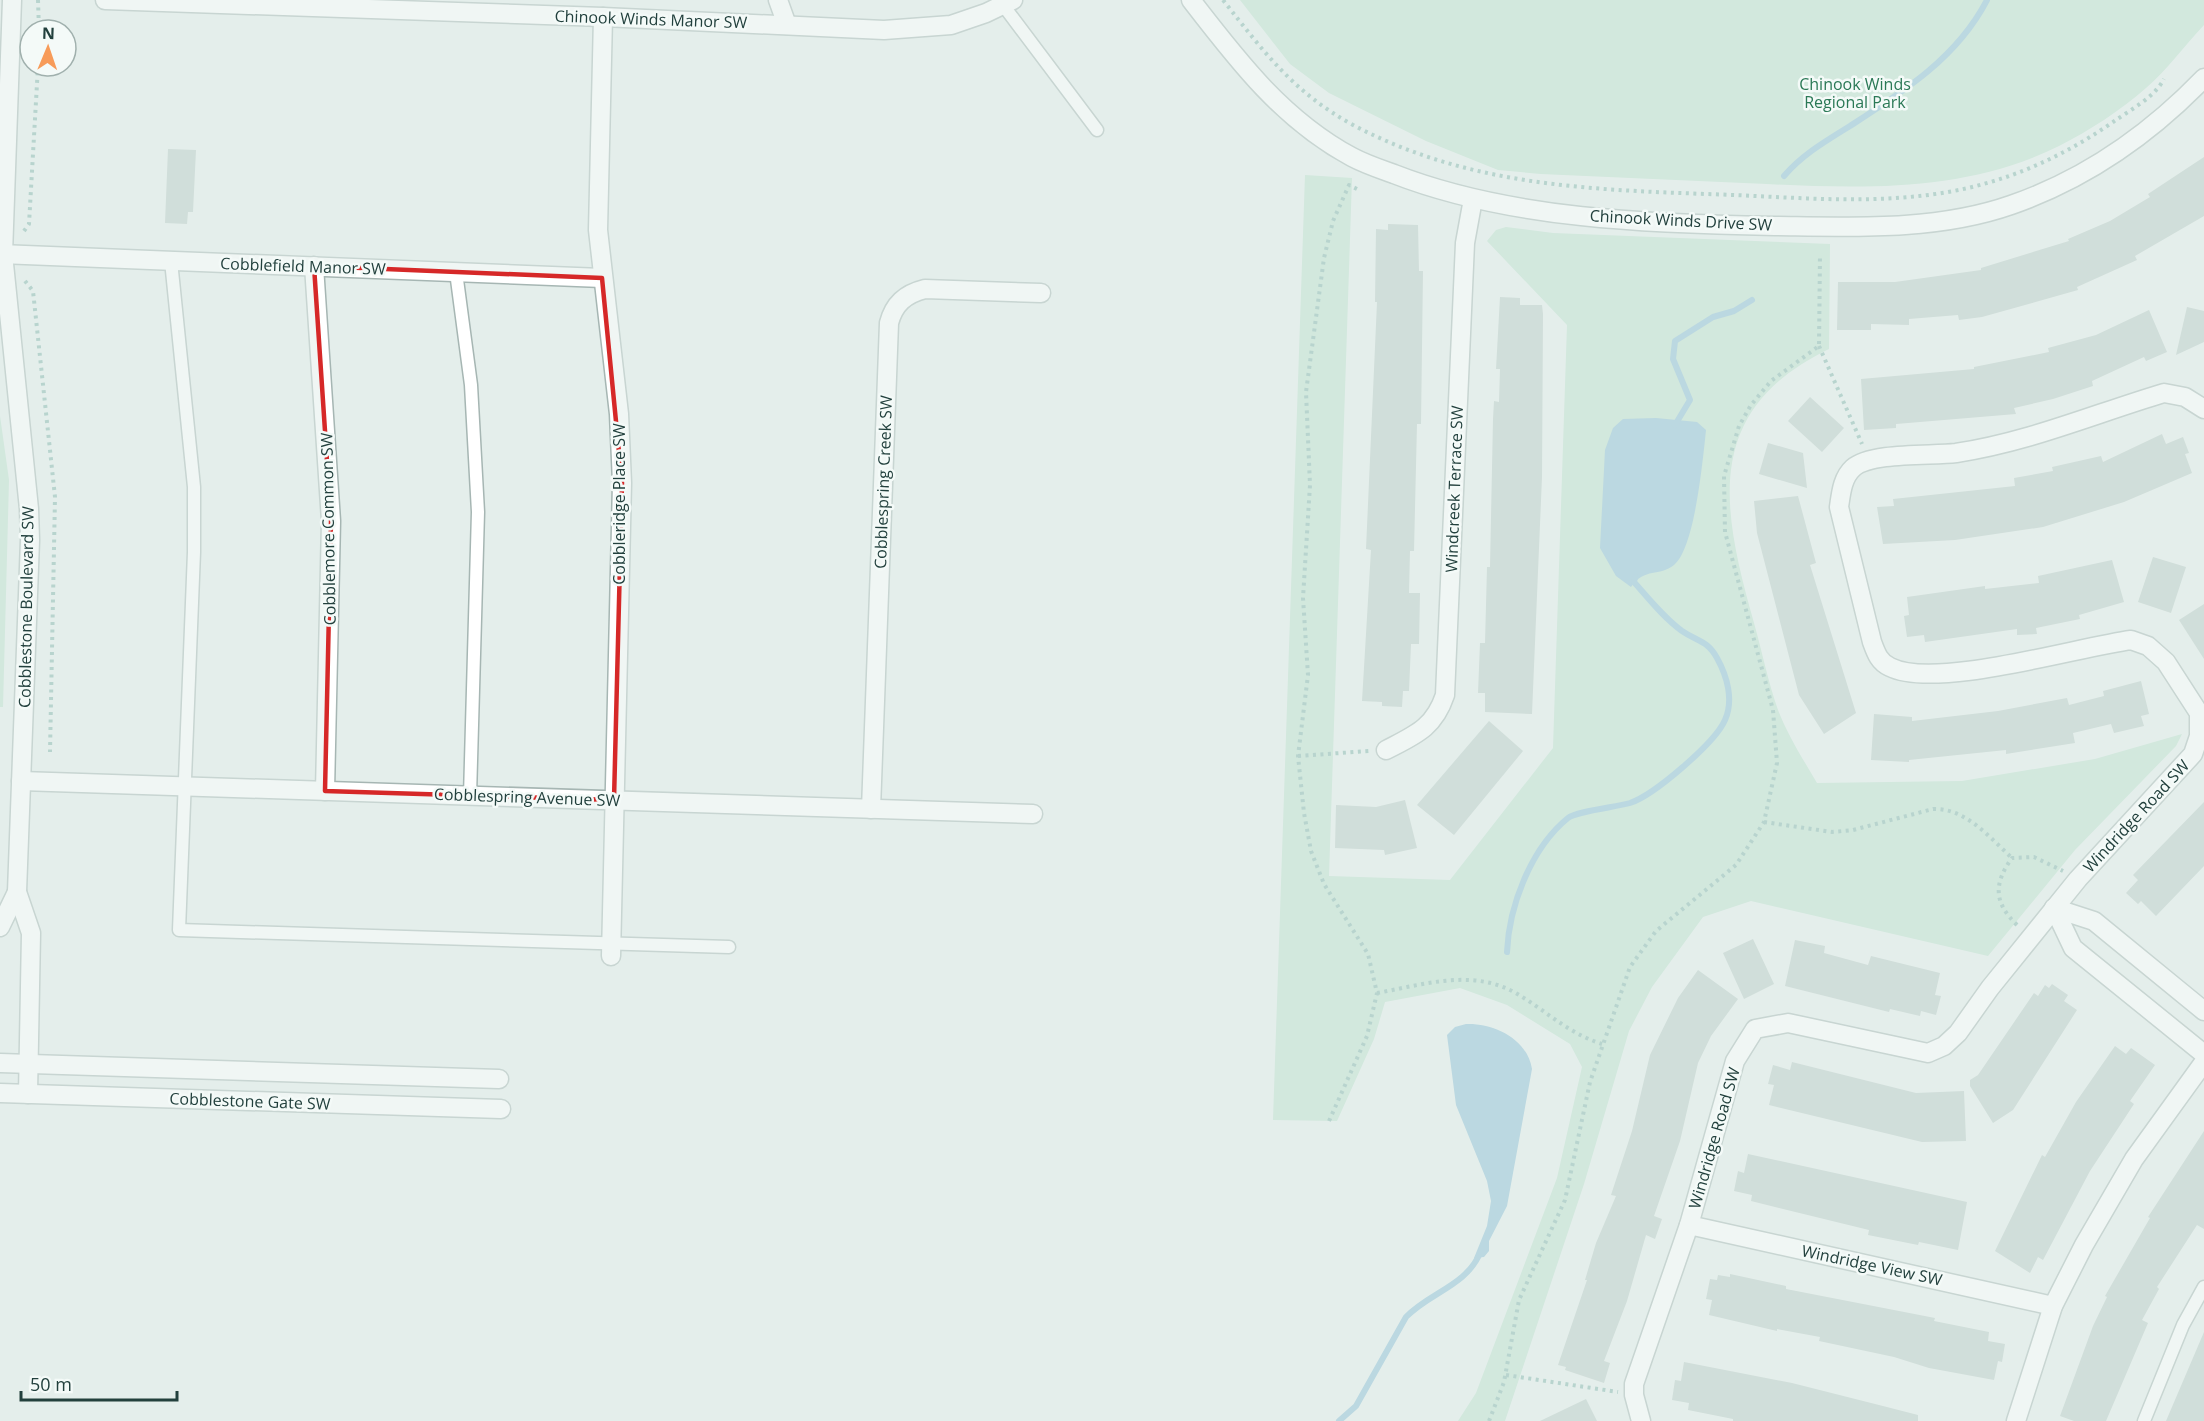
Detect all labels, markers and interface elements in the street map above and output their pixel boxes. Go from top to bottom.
street label: Chinook Winds Manor SW [554,5,748,33]
north arrow [18,18,78,78]
text: N [42,22,55,44]
park label: Chinook Winds Regional Park [1799,73,1911,113]
street label: Chinook Winds Drive SW [1589,204,1773,236]
street label: Cobblefield Manor SW [220,252,386,280]
street label: Cobblespring Creek SW [869,395,897,569]
street label: Windcreek Terrace SW [1440,405,1468,573]
street label: Cobbleridge Place SW [608,423,630,585]
street label: Cobblemore Common SW [315,432,341,626]
street label: Cobblestone Boulevard SW [13,506,39,708]
street label: Windridge Road SW [2078,755,2194,877]
street label: Cobblespring Avenue SW [433,783,621,811]
street label: Windridge Road SW [1683,1064,1745,1211]
street label: Cobblestone Gate SW [169,1087,331,1115]
street label: Windridge View SW [1800,1239,1945,1291]
scale bar [21,1364,177,1402]
text: 50 m [30,1372,72,1396]

